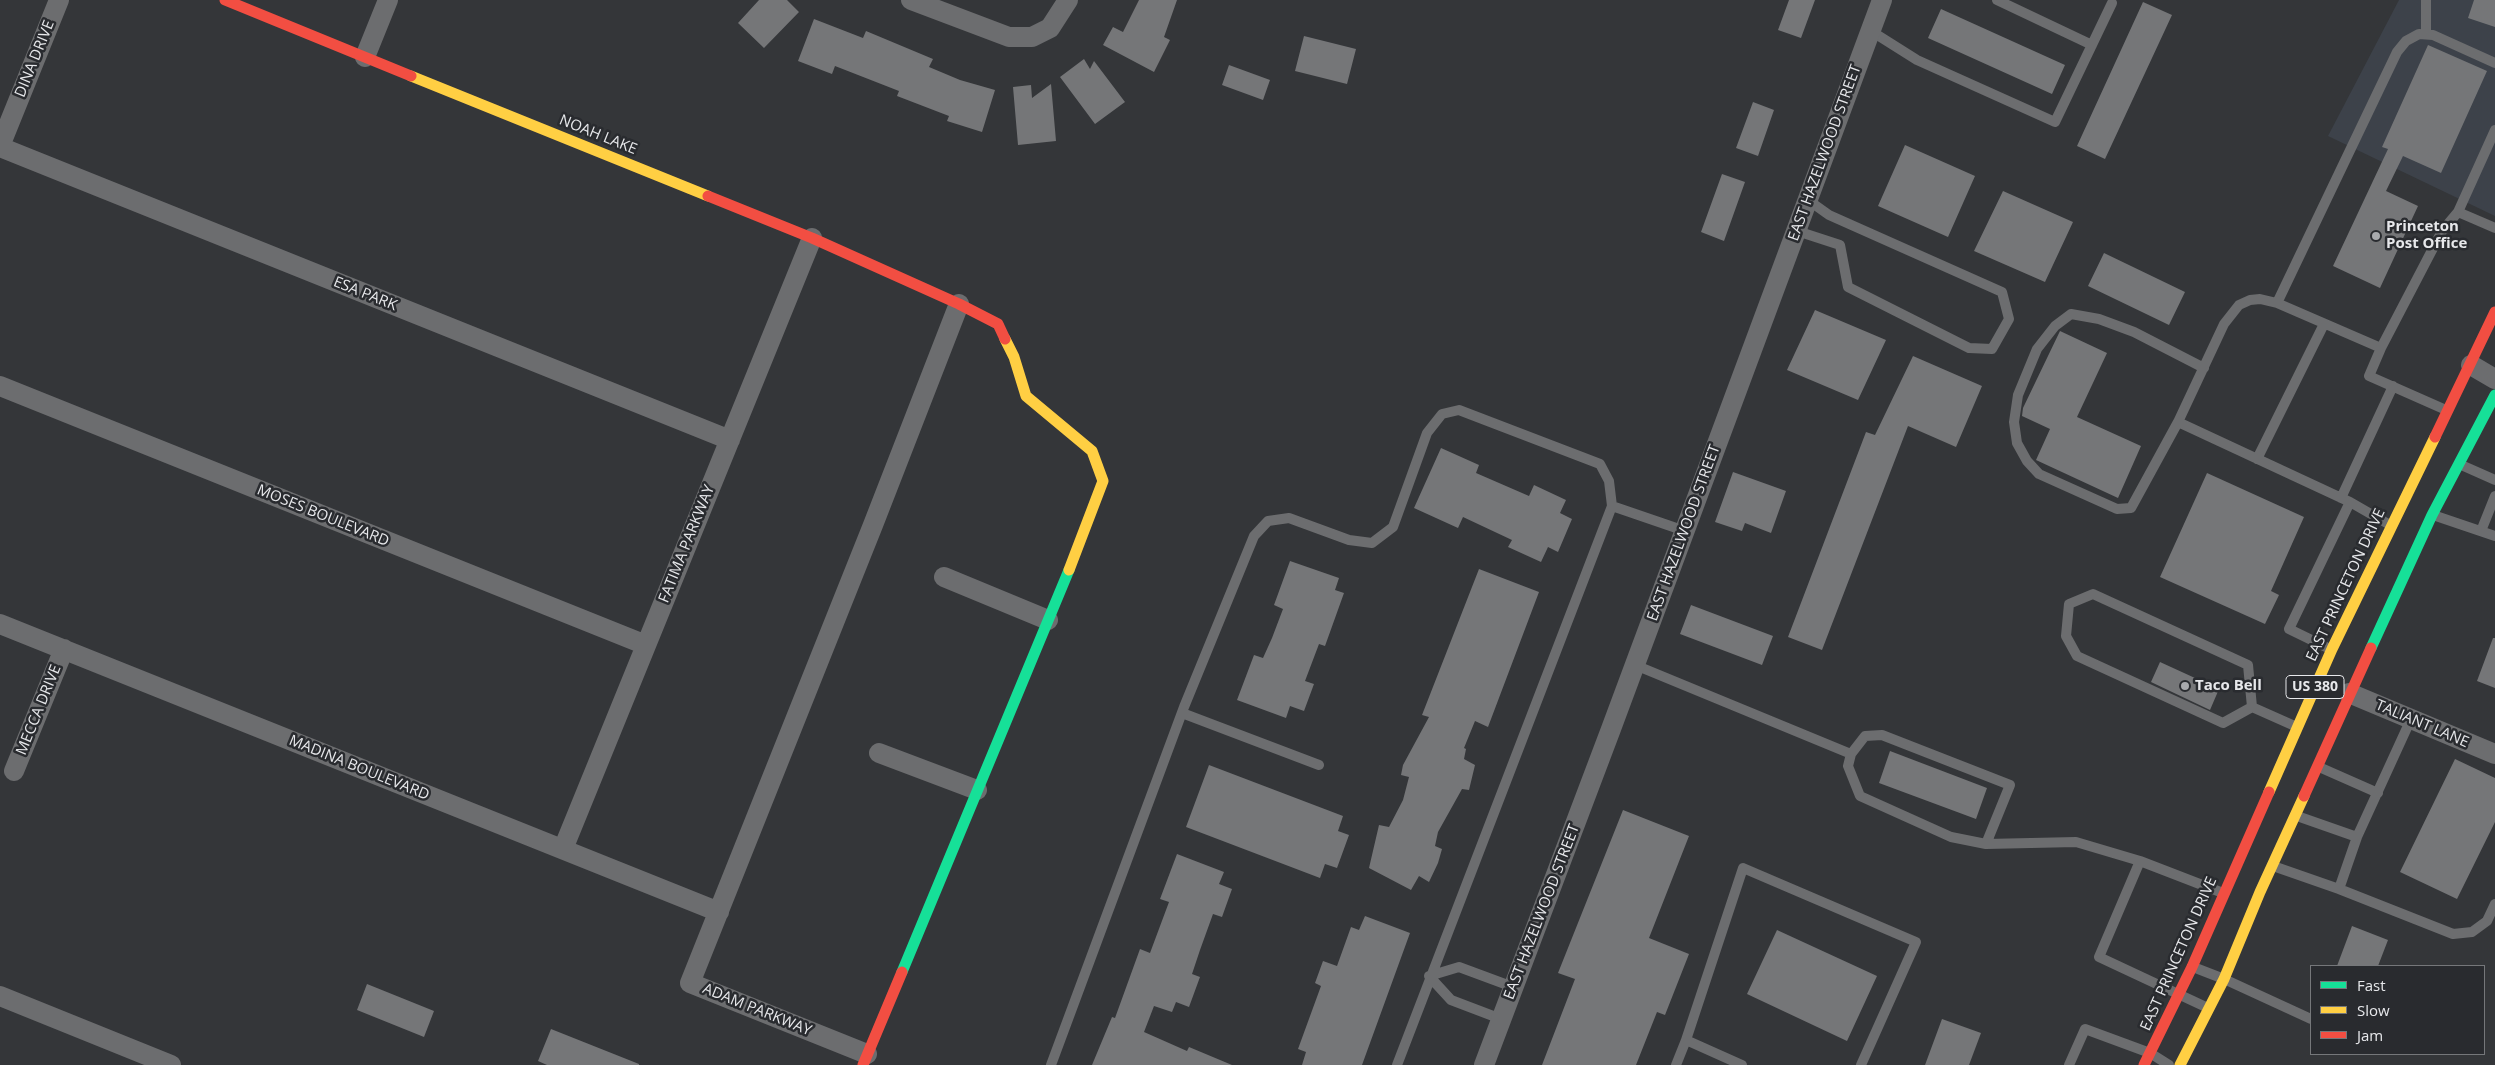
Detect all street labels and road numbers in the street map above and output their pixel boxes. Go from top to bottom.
street label: DINA DRIVE [11,18,59,100]
street label: EAST HAZELWOOD STREET [1785,62,1865,244]
street label: NOAH LAKE [557,111,639,159]
street label: ESA PARK [331,273,399,315]
street label: EAST HAZELWOOD STREET [1644,442,1724,624]
street label: MOSES BOULEVARD [254,481,392,551]
street label: FATIMA PARKWAY [655,483,719,605]
street label: EAST PRINCETON DRIVE [2303,506,2389,664]
street label: MECCA DRIVE [13,662,65,758]
road number: US 380 [2286,676,2344,699]
street label: TALIANT LANE [2373,696,2471,752]
street label: MADINA BOULEVARD [286,732,432,804]
street label: EAST HAZELWOOD STREET [1500,822,1584,1002]
street label: EAST PRINCETON DRIVE [2137,874,2221,1034]
street label: ADAM PARKWAY [700,980,814,1040]

